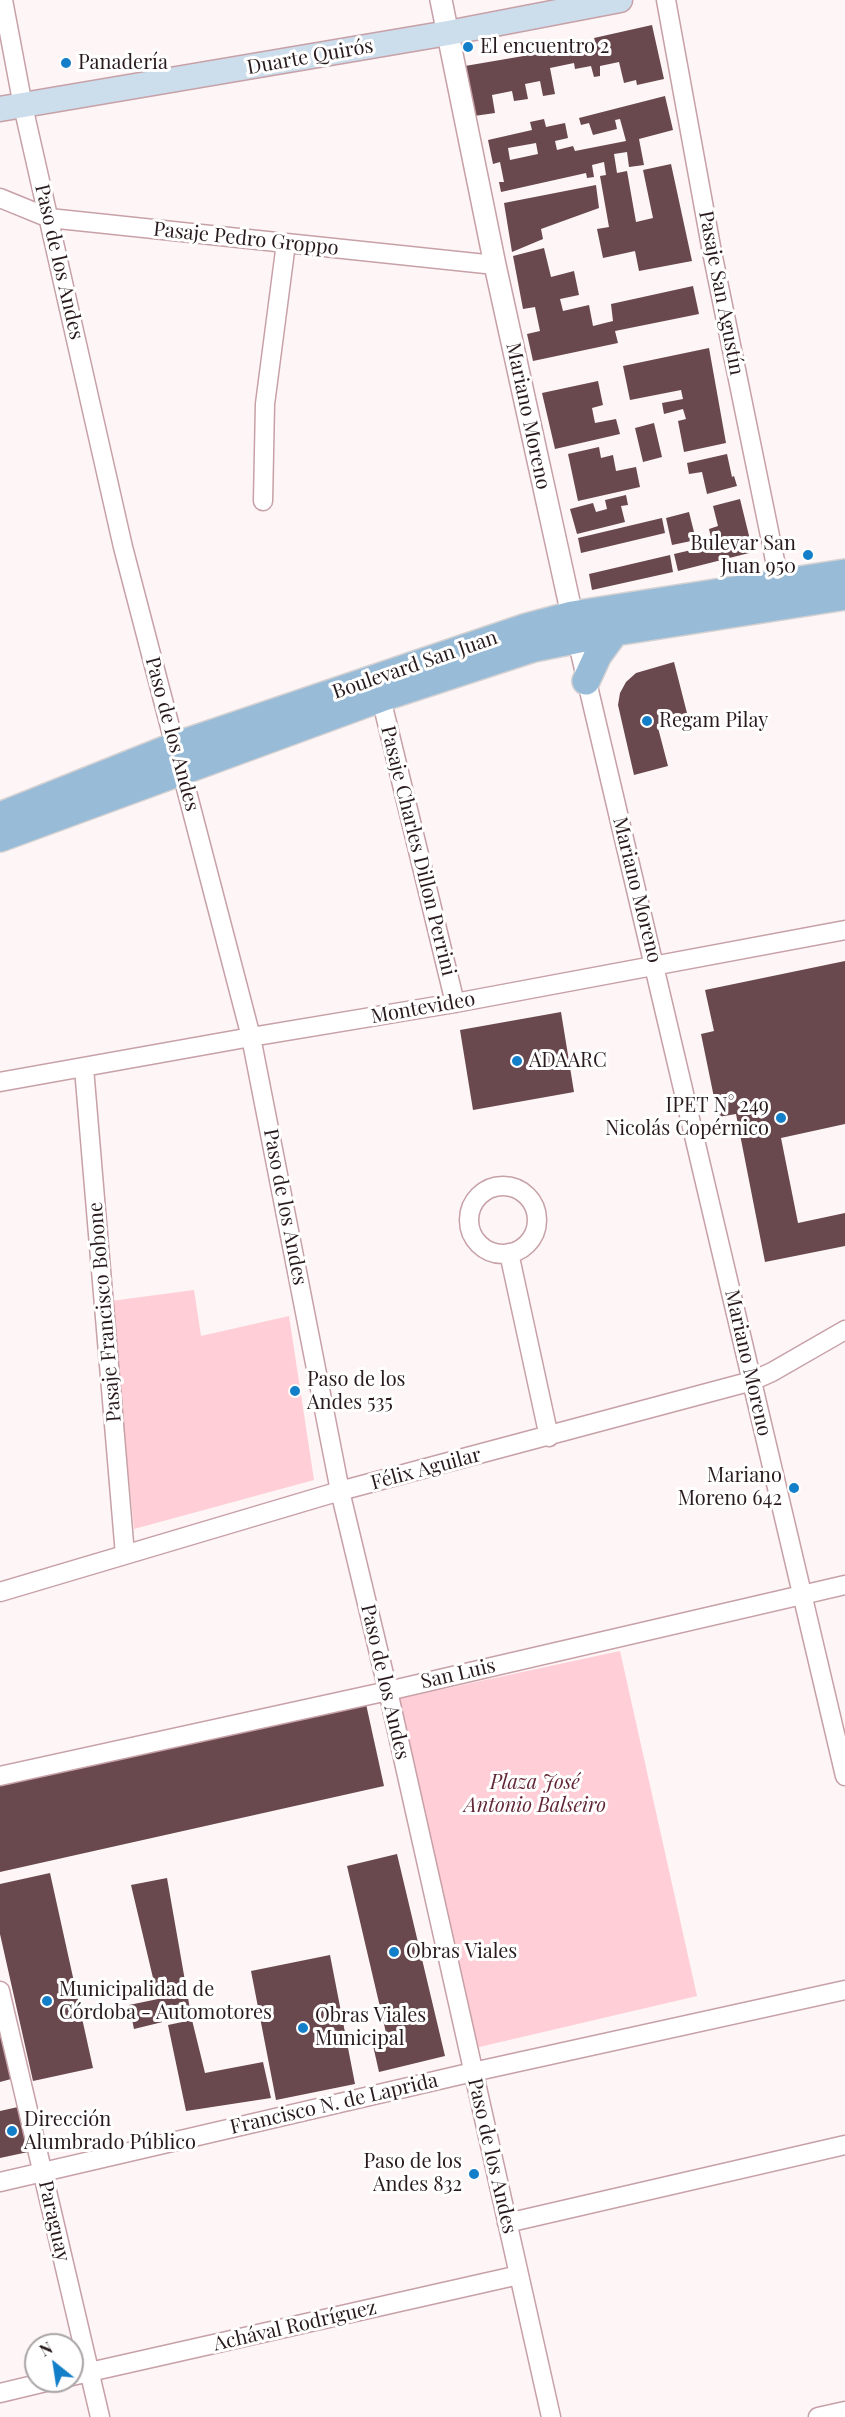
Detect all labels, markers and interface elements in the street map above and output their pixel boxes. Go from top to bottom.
street label: Duarte Quirós [245,34,375,80]
place label: El encuentro 2 [480,35,609,59]
marker: El encuentro 2 [461,40,475,54]
place label: Panadería [78,51,168,75]
marker: Panadería [59,56,73,70]
street label: Paso de los Andes [29,182,89,342]
street label: Pasaje San Agustín [693,209,749,377]
street label: Pasaje Pedro Groppo [152,217,340,261]
street label: Mariano Moreno [501,340,555,492]
place label: Bulevar San Juan 950 [690,532,796,579]
marker: Bulevar San Juan 950 [801,548,815,562]
street label: Boulevard San Juan [329,626,501,704]
street label: Paso de los Andes [140,654,204,814]
place label: Regam Pilay [659,709,768,733]
marker: Regam Pilay [640,714,654,728]
street label: Pasaje Charles Dillon Perrini [375,723,461,979]
street label: Mariano Moreno [607,815,667,965]
street label: Montevideo [369,987,477,1029]
place label: ADAARC [529,1049,607,1073]
marker: ADAARC [510,1054,524,1068]
place label: IPET N° 249 Nicolás Copérnico [605,1094,769,1141]
marker: IPET N° 249 Nicolás Copérnico [774,1111,788,1125]
street label: Paso de los Andes [258,1127,312,1287]
street label: Pasaje Francisco Bobone [83,1201,127,1423]
street label: Mariano Moreno [720,1288,776,1438]
place label: Paso de los Andes 535 [307,1368,406,1415]
marker: Paso de los Andes 535 [288,1384,302,1398]
street label: Félix Aguilar [368,1443,484,1495]
place label: Mariano Moreno 642 [678,1464,782,1511]
marker: Mariano Moreno 642 [787,1481,801,1495]
street label: Paso de los Andes [355,1602,415,1762]
street label: San Luis [418,1654,498,1694]
park label: Plaza José Antonio Balseiro [464,1771,606,1818]
place label: Obras Viales [406,1940,517,1964]
marker: Obras Viales [387,1945,401,1959]
place label: Municipalidad de Córdoba - Automotores [59,1978,272,2025]
marker: Municipalidad de Córdoba - Automotores [40,1994,54,2008]
place label: Obras Viales Municipal [315,2004,426,2051]
marker: Obras Viales Municipal [296,2021,310,2035]
street label: Francisco N. de Laprida [228,2068,440,2140]
street label: Paso de los Andes [462,2076,522,2236]
place label: Dirección Alumbrado Público [24,2108,196,2155]
marker: Dirección Alumbrado Público [5,2124,19,2138]
place label: Paso de los Andes 832 [363,2150,462,2197]
marker: Paso de los Andes 832 [467,2167,481,2181]
street label: Paraguay [33,2178,75,2264]
street label: Achával Rodríguez [211,2296,379,2356]
north arrow [24,2333,84,2393]
text: N [35,2337,56,2361]

